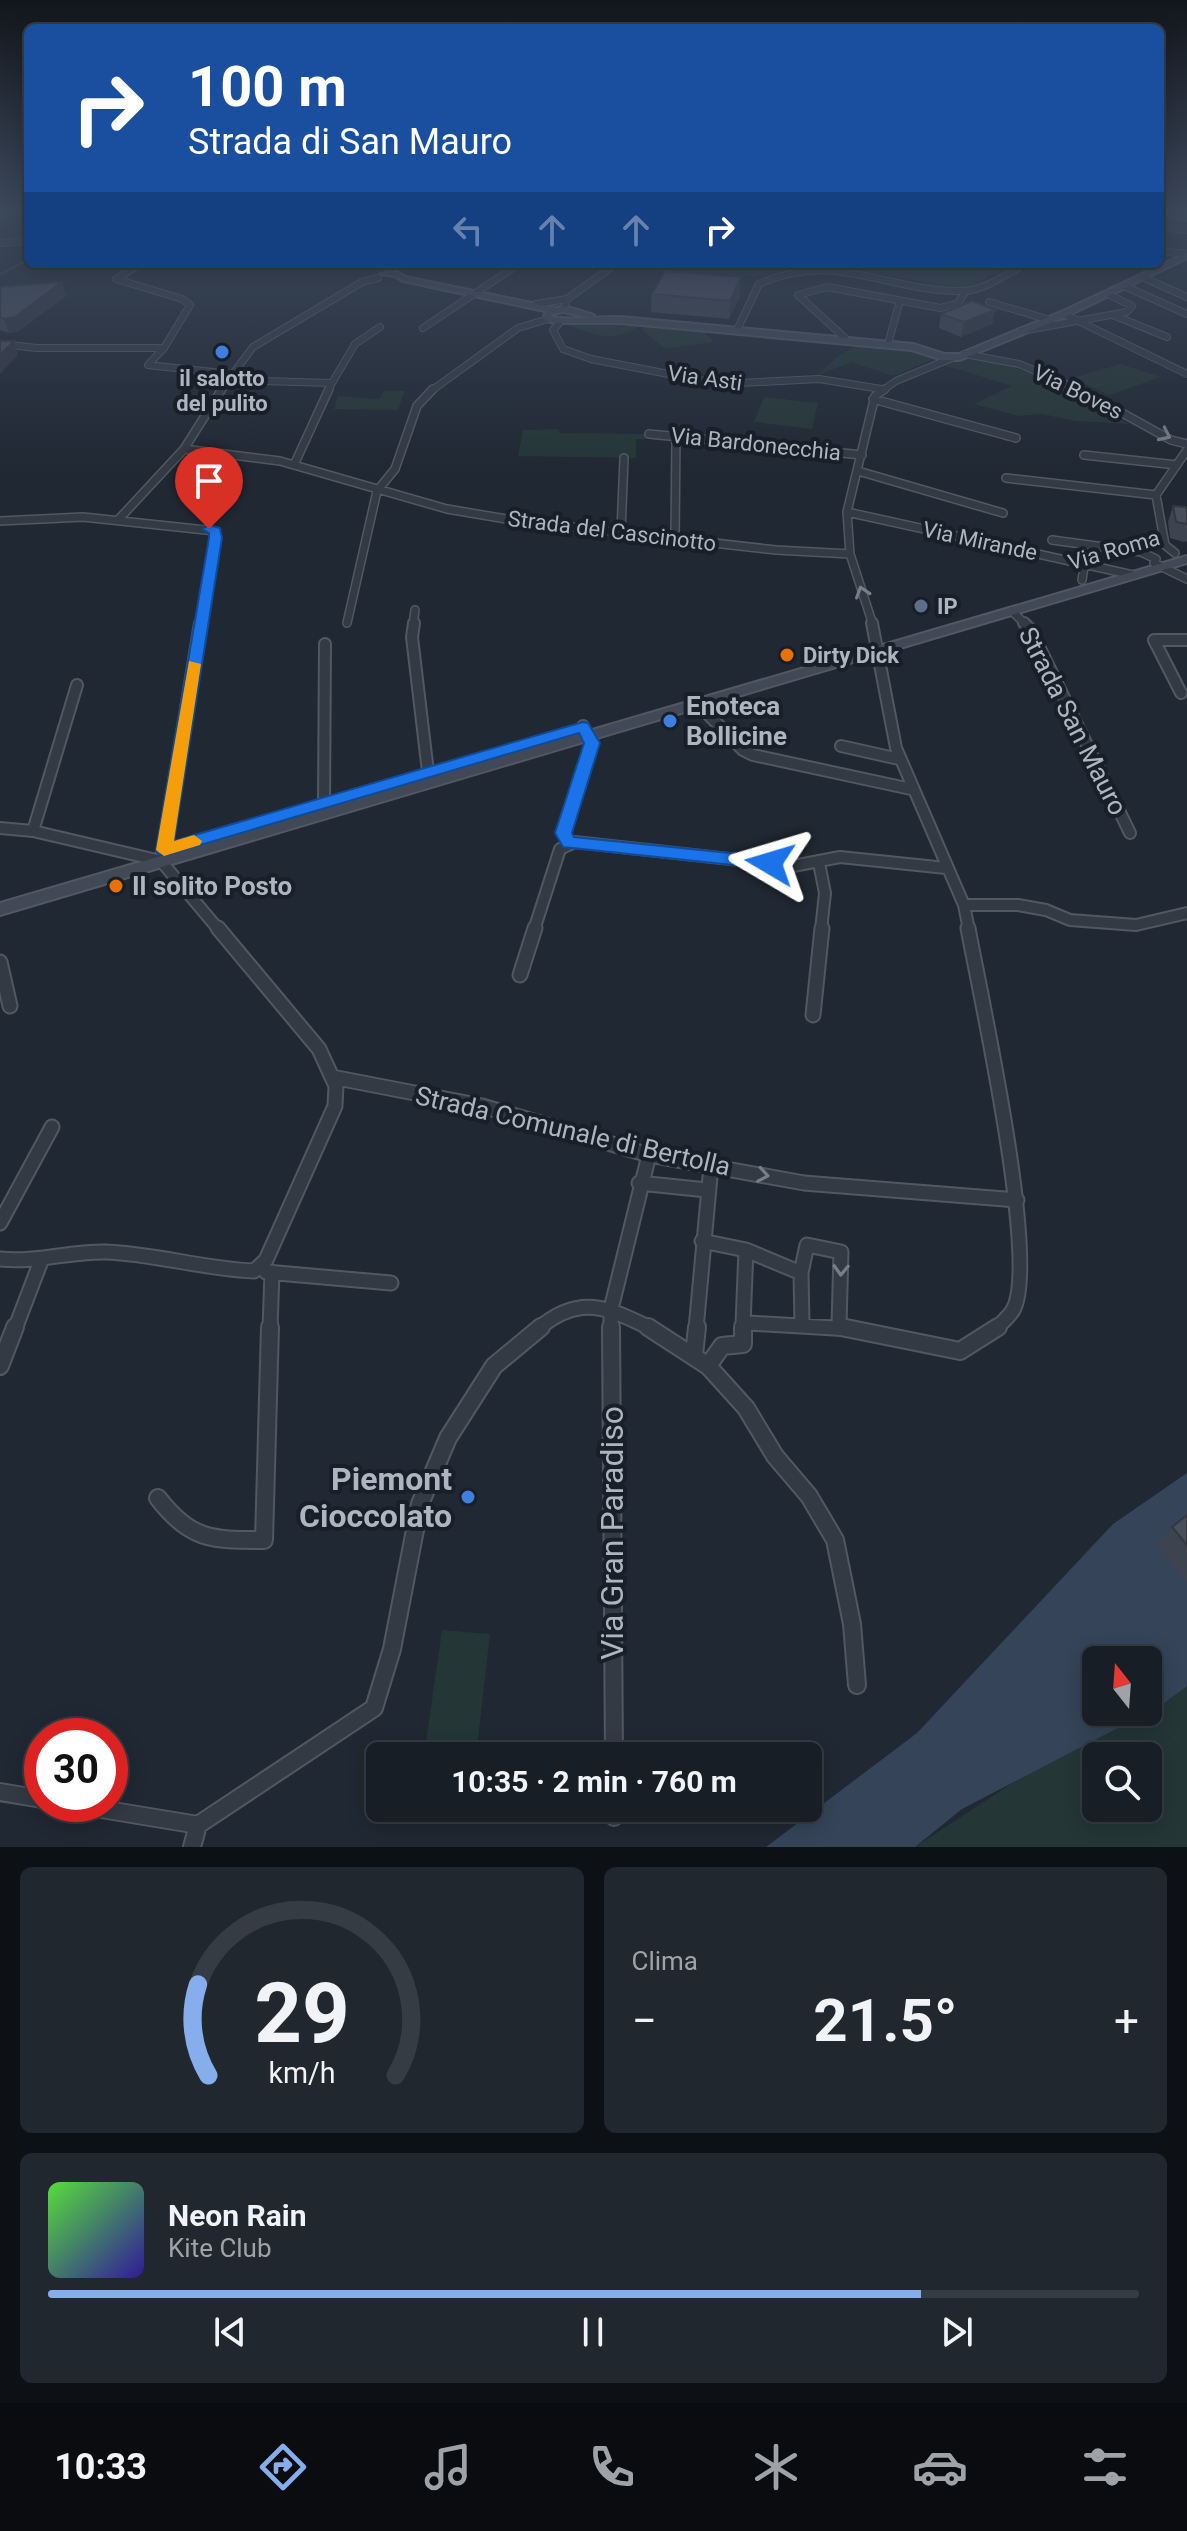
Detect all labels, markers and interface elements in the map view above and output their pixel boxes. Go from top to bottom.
text: 100 m [188,54,347,120]
icon: right [56,56,160,160]
text: Strada di San Mauro [188,121,512,163]
icon: left [446,208,490,252]
icon: ahead [530,208,574,252]
icon: ahead [614,208,658,252]
icon: right [698,208,742,252]
marker: il salotto del pulito [213,343,231,361]
street label: Via Asti [666,360,744,396]
street label: Via Boves [1029,360,1127,424]
place label: il salotto del pulito [176,366,268,416]
street label: Via Bardonecchia [670,423,842,465]
one-way arrow [1156,425,1171,441]
pin [175,447,243,529]
icon: arrive [187,459,231,503]
street label: Strada del Cascinotto [506,506,718,556]
street label: Via Mirande [920,517,1040,565]
street label: Via Roma [1065,525,1163,575]
one-way arrow [855,585,871,599]
place label: IP [937,594,958,619]
marker: IP [912,597,930,615]
street label: Strada San Mauro [1013,622,1133,820]
place label: Dirty Dick [803,643,899,668]
marker: Dirty Dick [778,646,796,664]
place label: Enoteca Bollicine [686,691,787,751]
marker: Enoteca Bollicine [661,712,679,730]
position arrow [728,821,812,905]
place label: Il solito Posto [132,871,292,901]
marker: Il solito Posto [107,877,125,895]
street label: Strada Comunale di Bertolla [413,1080,733,1182]
one-way arrow [756,1166,769,1183]
one-way arrow [832,1264,849,1277]
street label: Via Gran Paradiso [593,1406,631,1660]
place label: Piemont Cioccolato [299,1460,452,1535]
marker: Piemont Cioccolato [459,1488,477,1506]
north arrow [1082,1646,1162,1726]
map controls [1082,1646,1162,1822]
speed limit sign: 30 [24,1718,128,1822]
button: search [1082,1742,1162,1822]
text: 10:35 · 2 min · 760 m [451,1764,737,1799]
text: Clima [632,1946,698,1976]
text: 29 [254,1965,349,2062]
text: 21.5° [813,1985,957,2056]
text: − [632,1995,657,2047]
text: + [1114,1995,1139,2047]
text: km/h [268,2056,335,2090]
text: Neon Rain [168,2198,307,2233]
text: Kite Club [168,2233,272,2263]
icon: previous [208,2310,252,2354]
icon: pause [571,2310,615,2354]
icon: next [935,2310,979,2354]
icon: directions [255,2439,311,2495]
icon: music [420,2439,476,2495]
icon: phone [584,2439,640,2495]
icon: climate [748,2439,804,2495]
icon: car [912,2439,968,2495]
icon: filters [1077,2439,1133,2495]
text: 10:33 [54,2446,147,2488]

